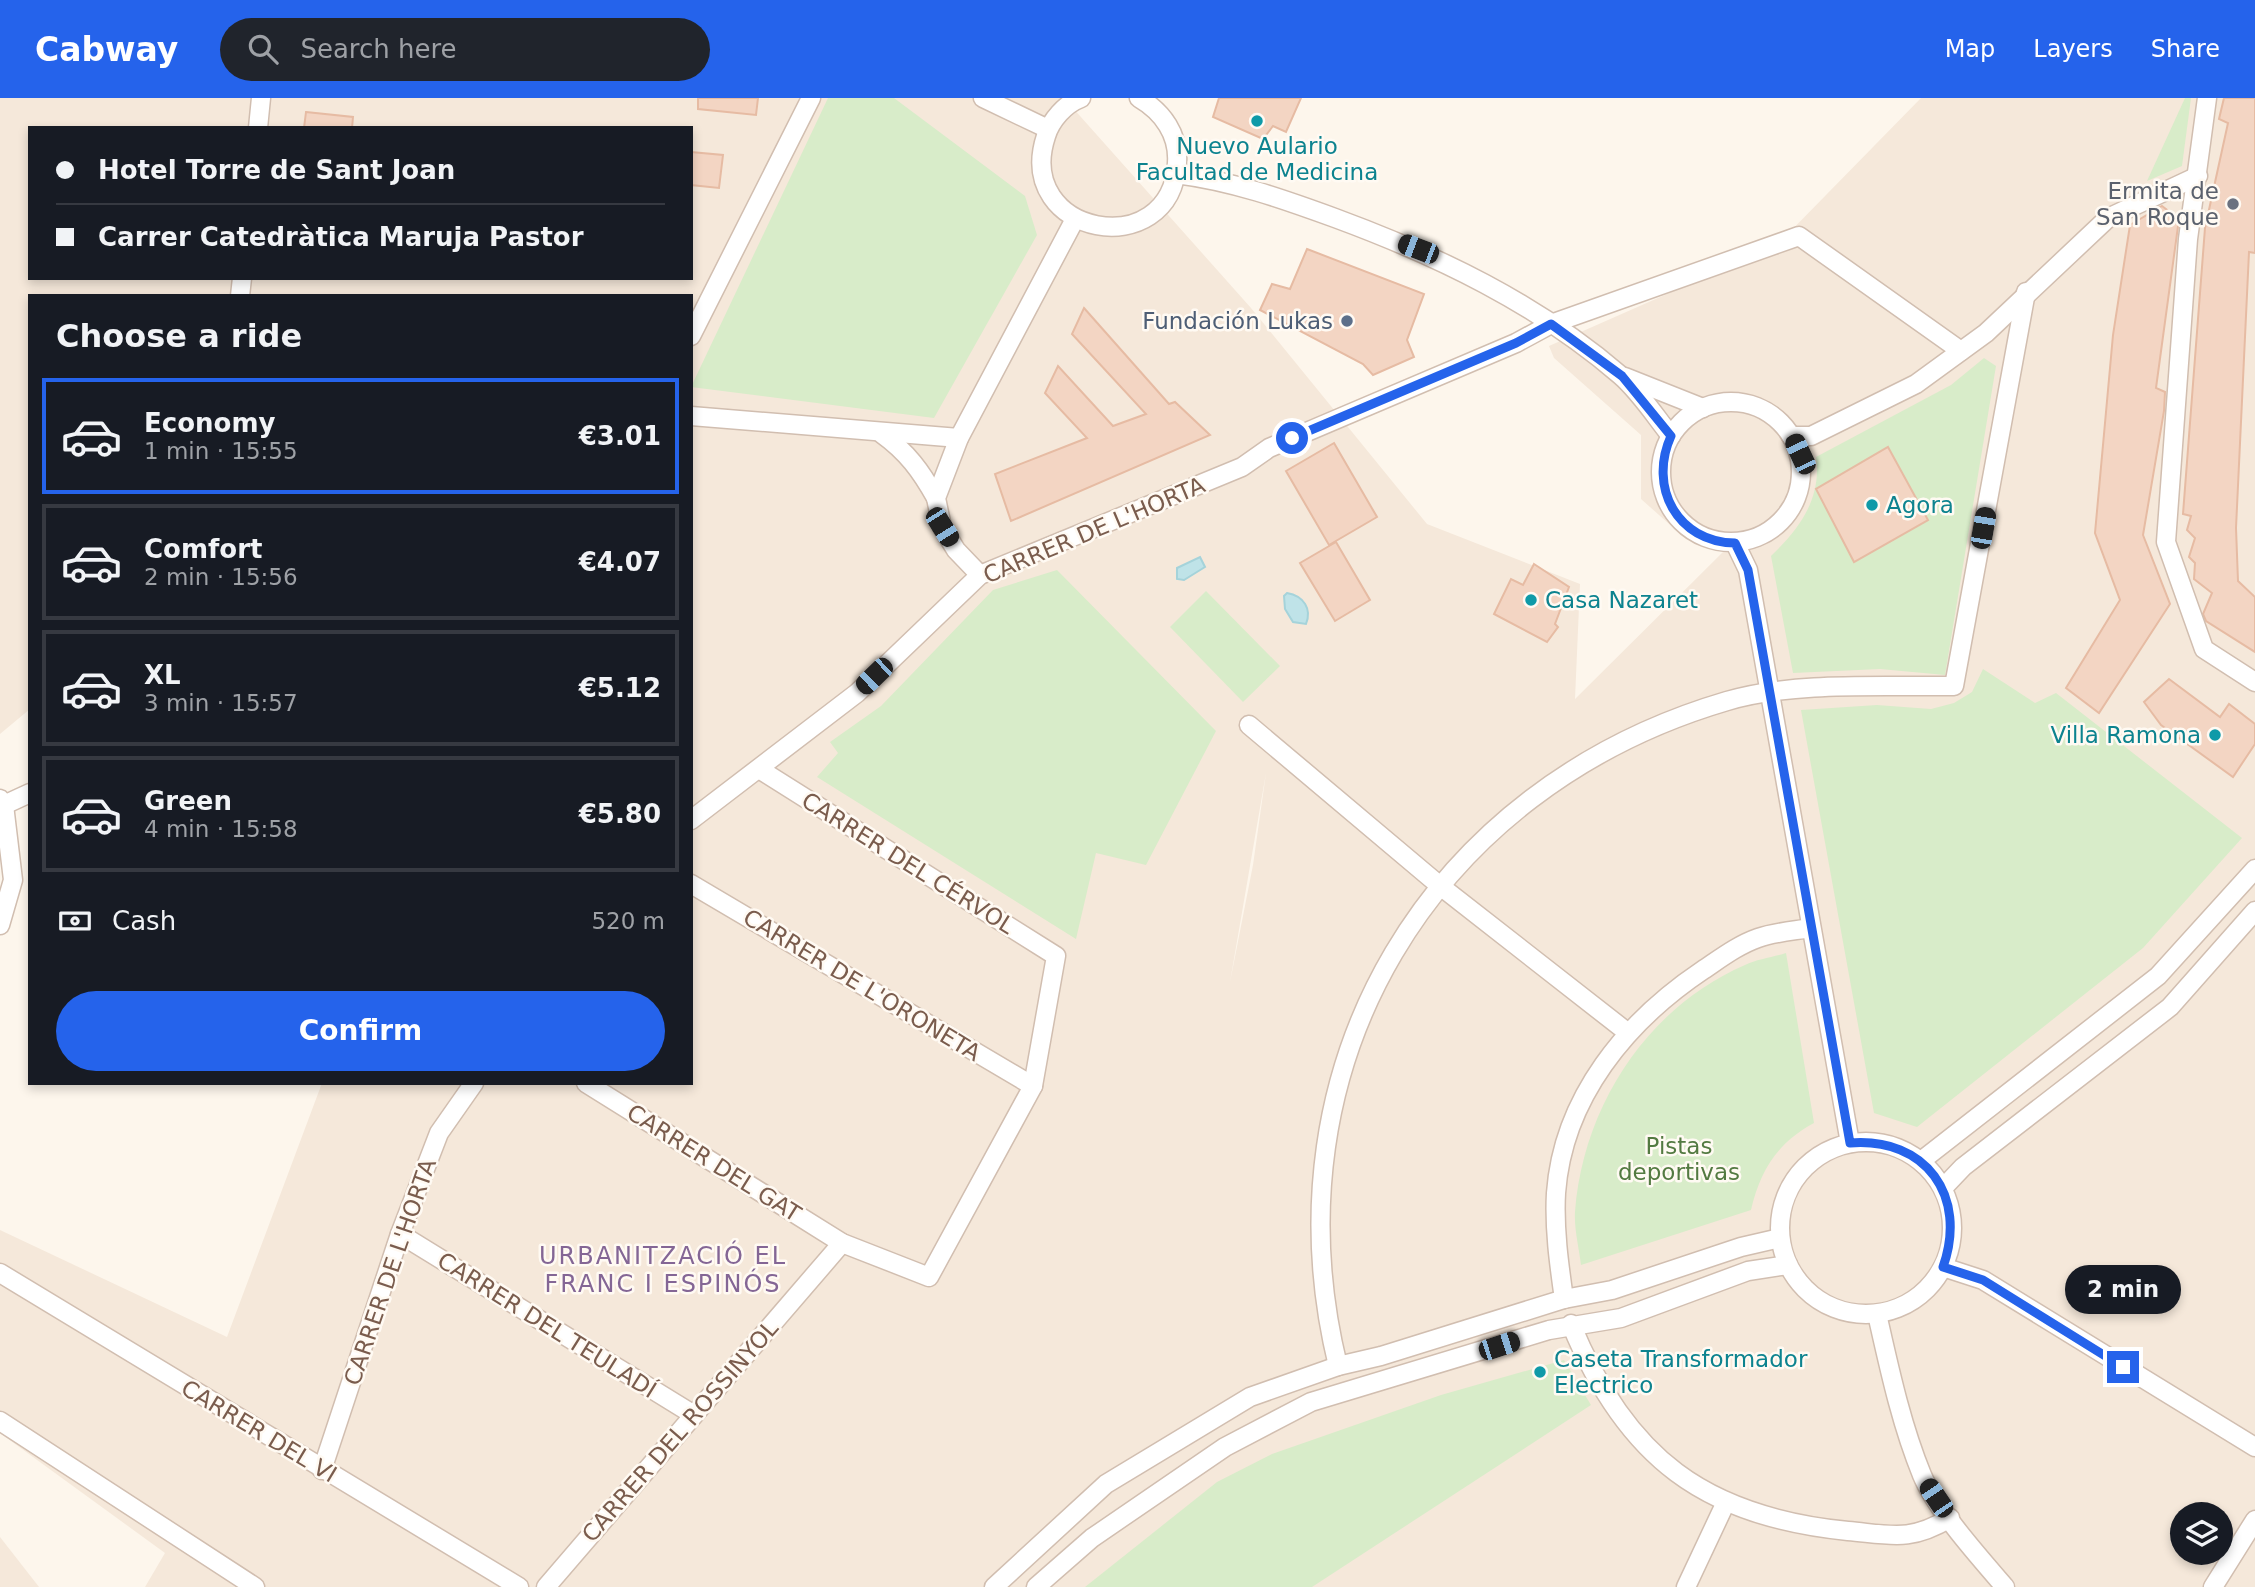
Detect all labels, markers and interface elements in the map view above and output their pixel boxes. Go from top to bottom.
search box [220,18,710,81]
text: Cabway [35,30,178,69]
icon: search [244,30,282,68]
text: Search here [300,34,457,64]
text: Map [1945,35,1995,63]
text: Layers [2033,35,2113,63]
text: Share [2151,35,2220,63]
marker: Nuevo Aulario Facultad de Medicina [1249,113,1265,129]
place label: Nuevo Aulario Facultad de Medicina [1136,133,1378,185]
text: Hotel Torre de Sant Joan [98,155,455,185]
place label: Ermita de San Roque [2096,178,2219,230]
marker: Ermita de San Roque [2225,196,2241,212]
text: Carrer Catedràtica Maruja Pastor [98,222,584,252]
car [1395,232,1442,266]
place label: Fundación Lukas [1142,308,1333,334]
marker: Fundación Lukas [1339,313,1355,329]
text: Choose a ride [56,317,302,355]
icon: car [60,405,123,468]
text: Economy [144,408,275,438]
text: €3.01 [579,421,661,451]
route start [1276,422,1308,454]
car [1782,431,1819,477]
text: 1 min · 15:55 [144,438,298,464]
street label: CARRER DE L'HORTA [979,471,1209,588]
place label: Agora [1886,492,1954,518]
marker: Agora [1864,497,1880,513]
car [922,504,963,550]
car [1970,505,1997,551]
icon: car [60,531,123,594]
text: Comfort [144,534,262,564]
text: €4.07 [579,547,661,577]
text: 2 min · 15:56 [144,564,298,590]
place label: Casa Nazaret [1545,587,1698,613]
marker: Casa Nazaret [1523,592,1539,608]
car [852,654,897,698]
icon: car [60,657,123,720]
text: XL [144,660,181,690]
text: €5.12 [579,673,661,703]
text: 3 min · 15:57 [144,690,298,716]
place label: Villa Ramona [2050,722,2201,748]
marker: Villa Ramona [2207,727,2223,743]
icon: car [60,783,123,846]
text: Green [144,786,232,816]
street label: CARRER DEL CÉRVOL [797,786,1020,939]
text: €5.80 [579,799,661,829]
text: 4 min · 15:58 [144,816,298,842]
icon: cash [56,902,94,940]
street label: CARRER DE L'ORONETA [739,904,986,1066]
text: Cash [112,906,176,936]
text: 520 m [591,908,665,934]
button: Confirm [56,991,665,1071]
street label: CARRER DEL GAT [622,1099,806,1227]
park label: Pistas deportivas [1618,1133,1740,1185]
street label: CARRER DE L'HORTA [339,1155,441,1389]
district label: URBANITZACIÓ EL FRANC I ESPINÓS [539,1240,787,1298]
street label: CARRER DEL TEULADÍ [433,1246,662,1403]
callout: 2 min [2065,1266,2181,1314]
text: 2 min [2087,1276,2159,1302]
street label: CARRER DEL ROSSINYOL [577,1315,783,1547]
car [1476,1330,1523,1362]
place label: Caseta Transformador Electrico [1554,1346,1808,1398]
route end [2107,1351,2139,1383]
marker: Caseta Transformador Electrico [1532,1364,1548,1380]
street label: CARRER DEL VI [177,1374,341,1488]
car [1916,1475,1957,1521]
map controls [2170,1502,2233,1565]
button: layers [2170,1502,2233,1565]

